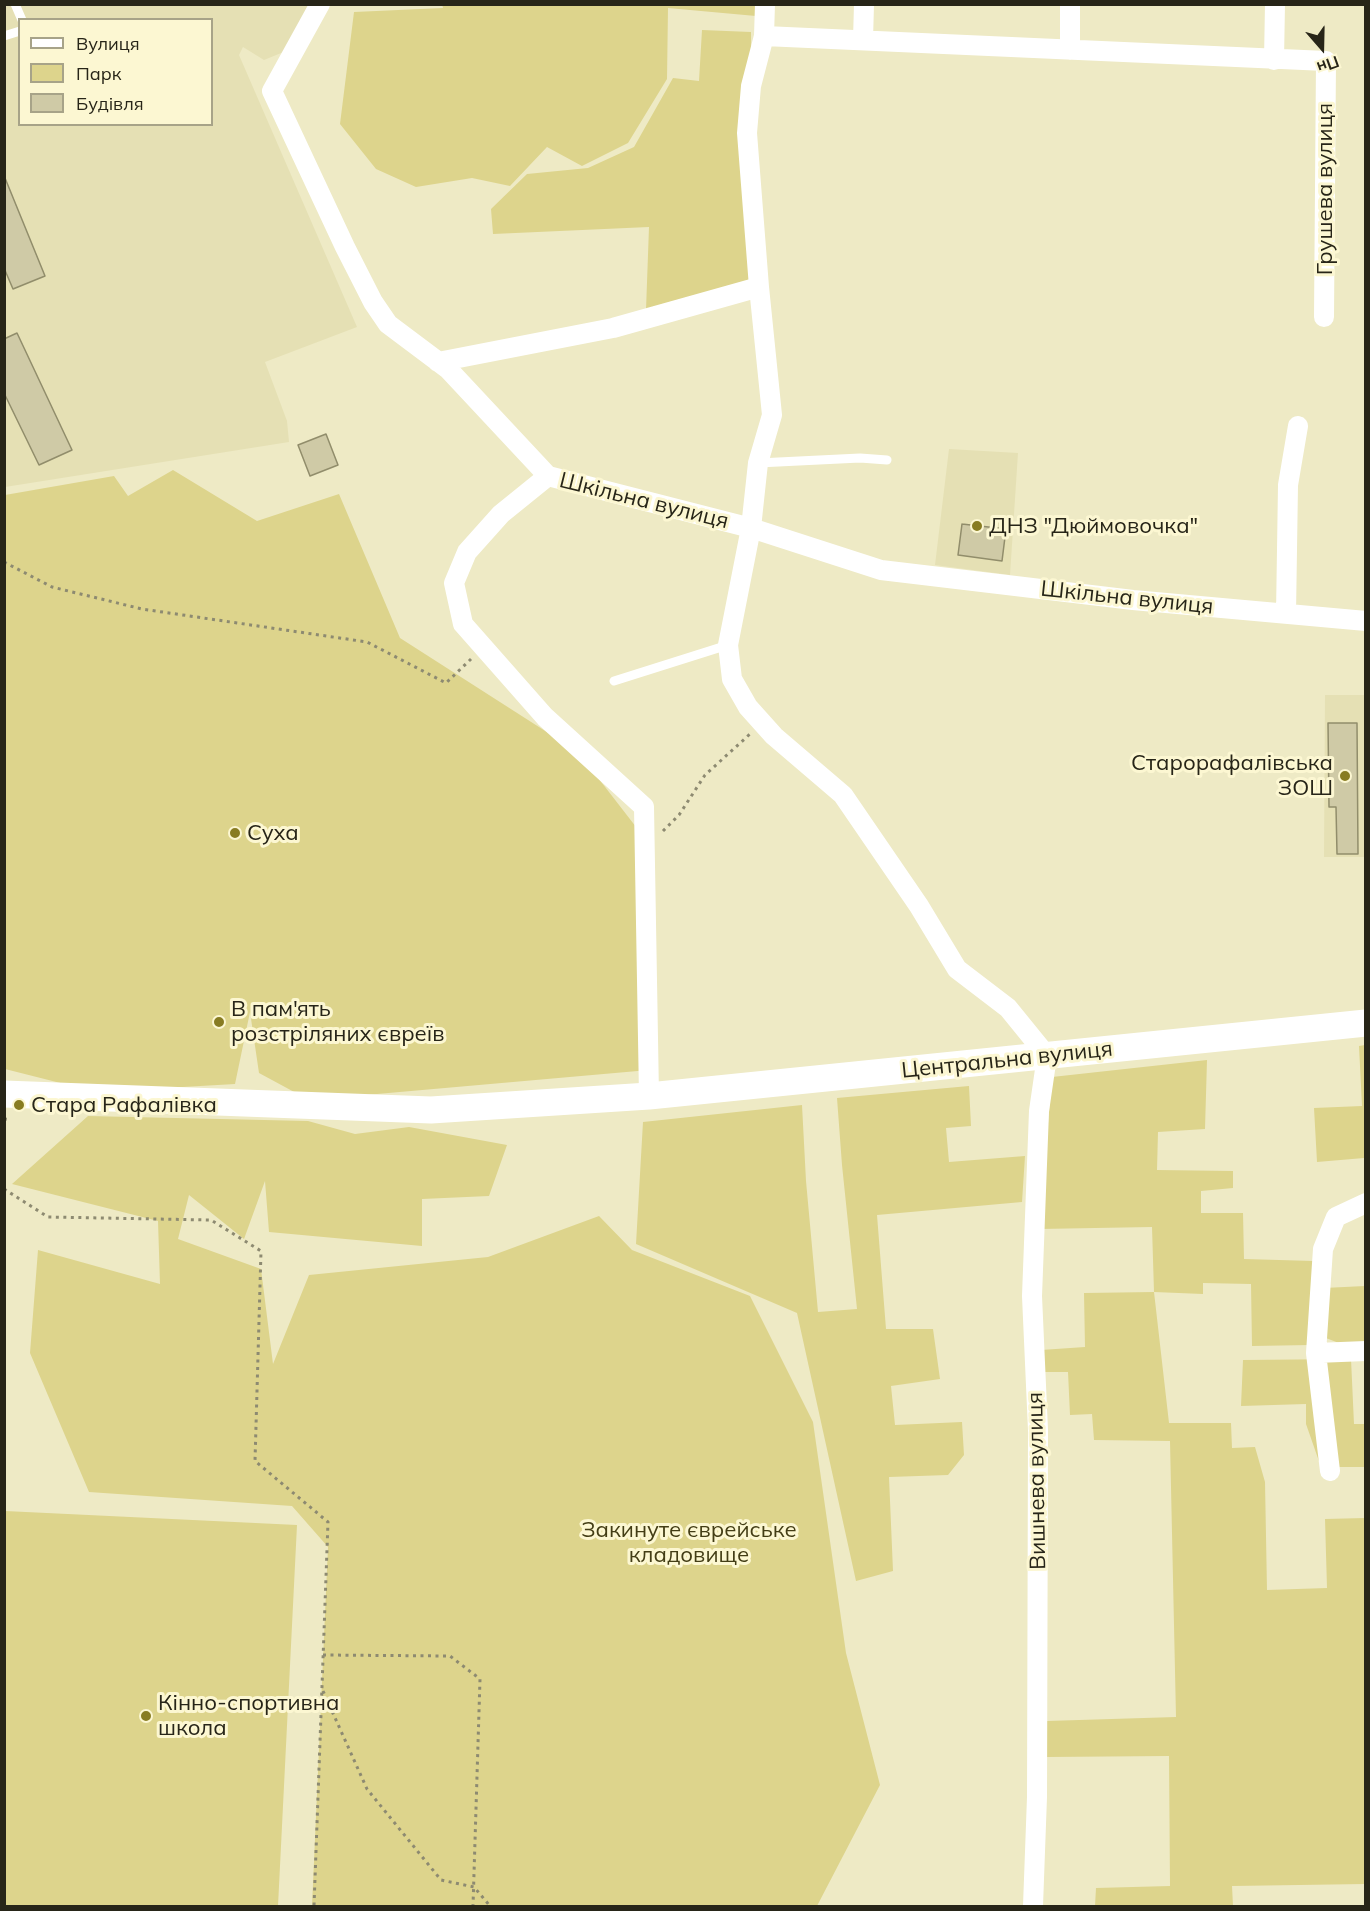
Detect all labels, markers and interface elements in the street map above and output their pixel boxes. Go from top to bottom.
legend [18,18,213,126]
north arrow [1292,18,1352,78]
text: Вулиця [76,32,140,55]
text: Пн [1314,52,1342,78]
text: Парк [76,62,121,85]
text: Будівля [76,92,144,115]
street label: Грушева вулиця [1312,103,1338,275]
street label: Шкільна вулиця [557,467,731,535]
place label: ДНЗ "Дюймовочка" [989,513,1198,539]
marker: ДНЗ "Дюймовочка" [970,519,984,533]
street label: Шкільна вулиця [1039,576,1215,620]
place label: Старорафалівська ЗОШ [1131,750,1333,802]
marker: Старорафалівська ЗОШ [1338,769,1352,783]
place label: Суха [247,820,299,846]
marker: Суха [228,826,242,840]
place label: В пам'ять розстріляних євреїв [231,996,445,1048]
marker: В пам'ять розстріляних євреїв [212,1015,226,1029]
street label: Центральна вулиця [900,1036,1114,1084]
place label: Стара Рафалівка [31,1092,217,1118]
marker: Стара Рафалівка [12,1098,26,1112]
street label: Вишнева вулиця [1022,1392,1052,1570]
park label: Закинуте єврейське кладовище [581,1517,797,1568]
place label: Кінно-спортивна школа [158,1690,339,1742]
marker: Кінно-спортивна школа [139,1709,153,1723]

